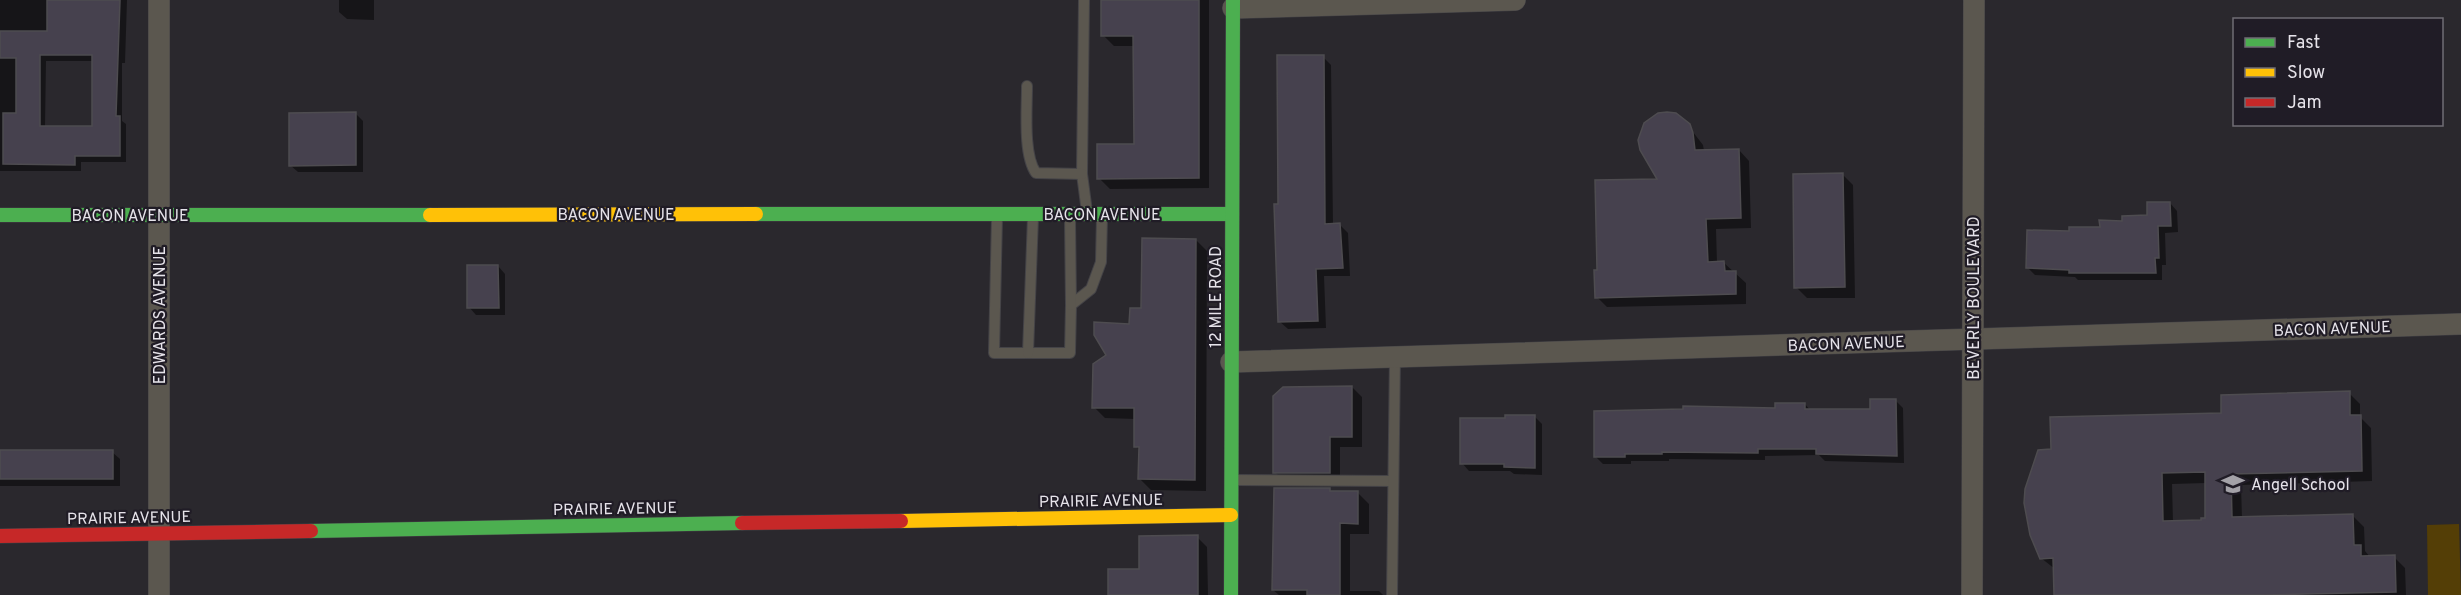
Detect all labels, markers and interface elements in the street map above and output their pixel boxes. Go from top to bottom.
legend [2233,18,2443,126]
text: Fast [2287,32,2320,55]
text: Slow [2287,62,2325,85]
text: Jam [2287,92,2322,115]
street label: BACON AVENUE [557,206,675,226]
street label: BACON AVENUE [1043,206,1161,226]
street label: BACON AVENUE [71,207,189,227]
street label: BEVERLY BOULEVARD [1965,216,1985,380]
street label: EDWARDS AVENUE [151,246,171,384]
street label: 12 MILE ROAD [1207,246,1227,348]
street label: BACON AVENUE [2273,318,2391,342]
street label: BACON AVENUE [1787,333,1905,357]
school or university icon: Angell School [2220,471,2246,497]
place label: Angell School [2251,476,2350,496]
street label: PRAIRIE AVENUE [1039,491,1163,513]
street label: PRAIRIE AVENUE [553,499,677,521]
street label: PRAIRIE AVENUE [67,508,191,530]

